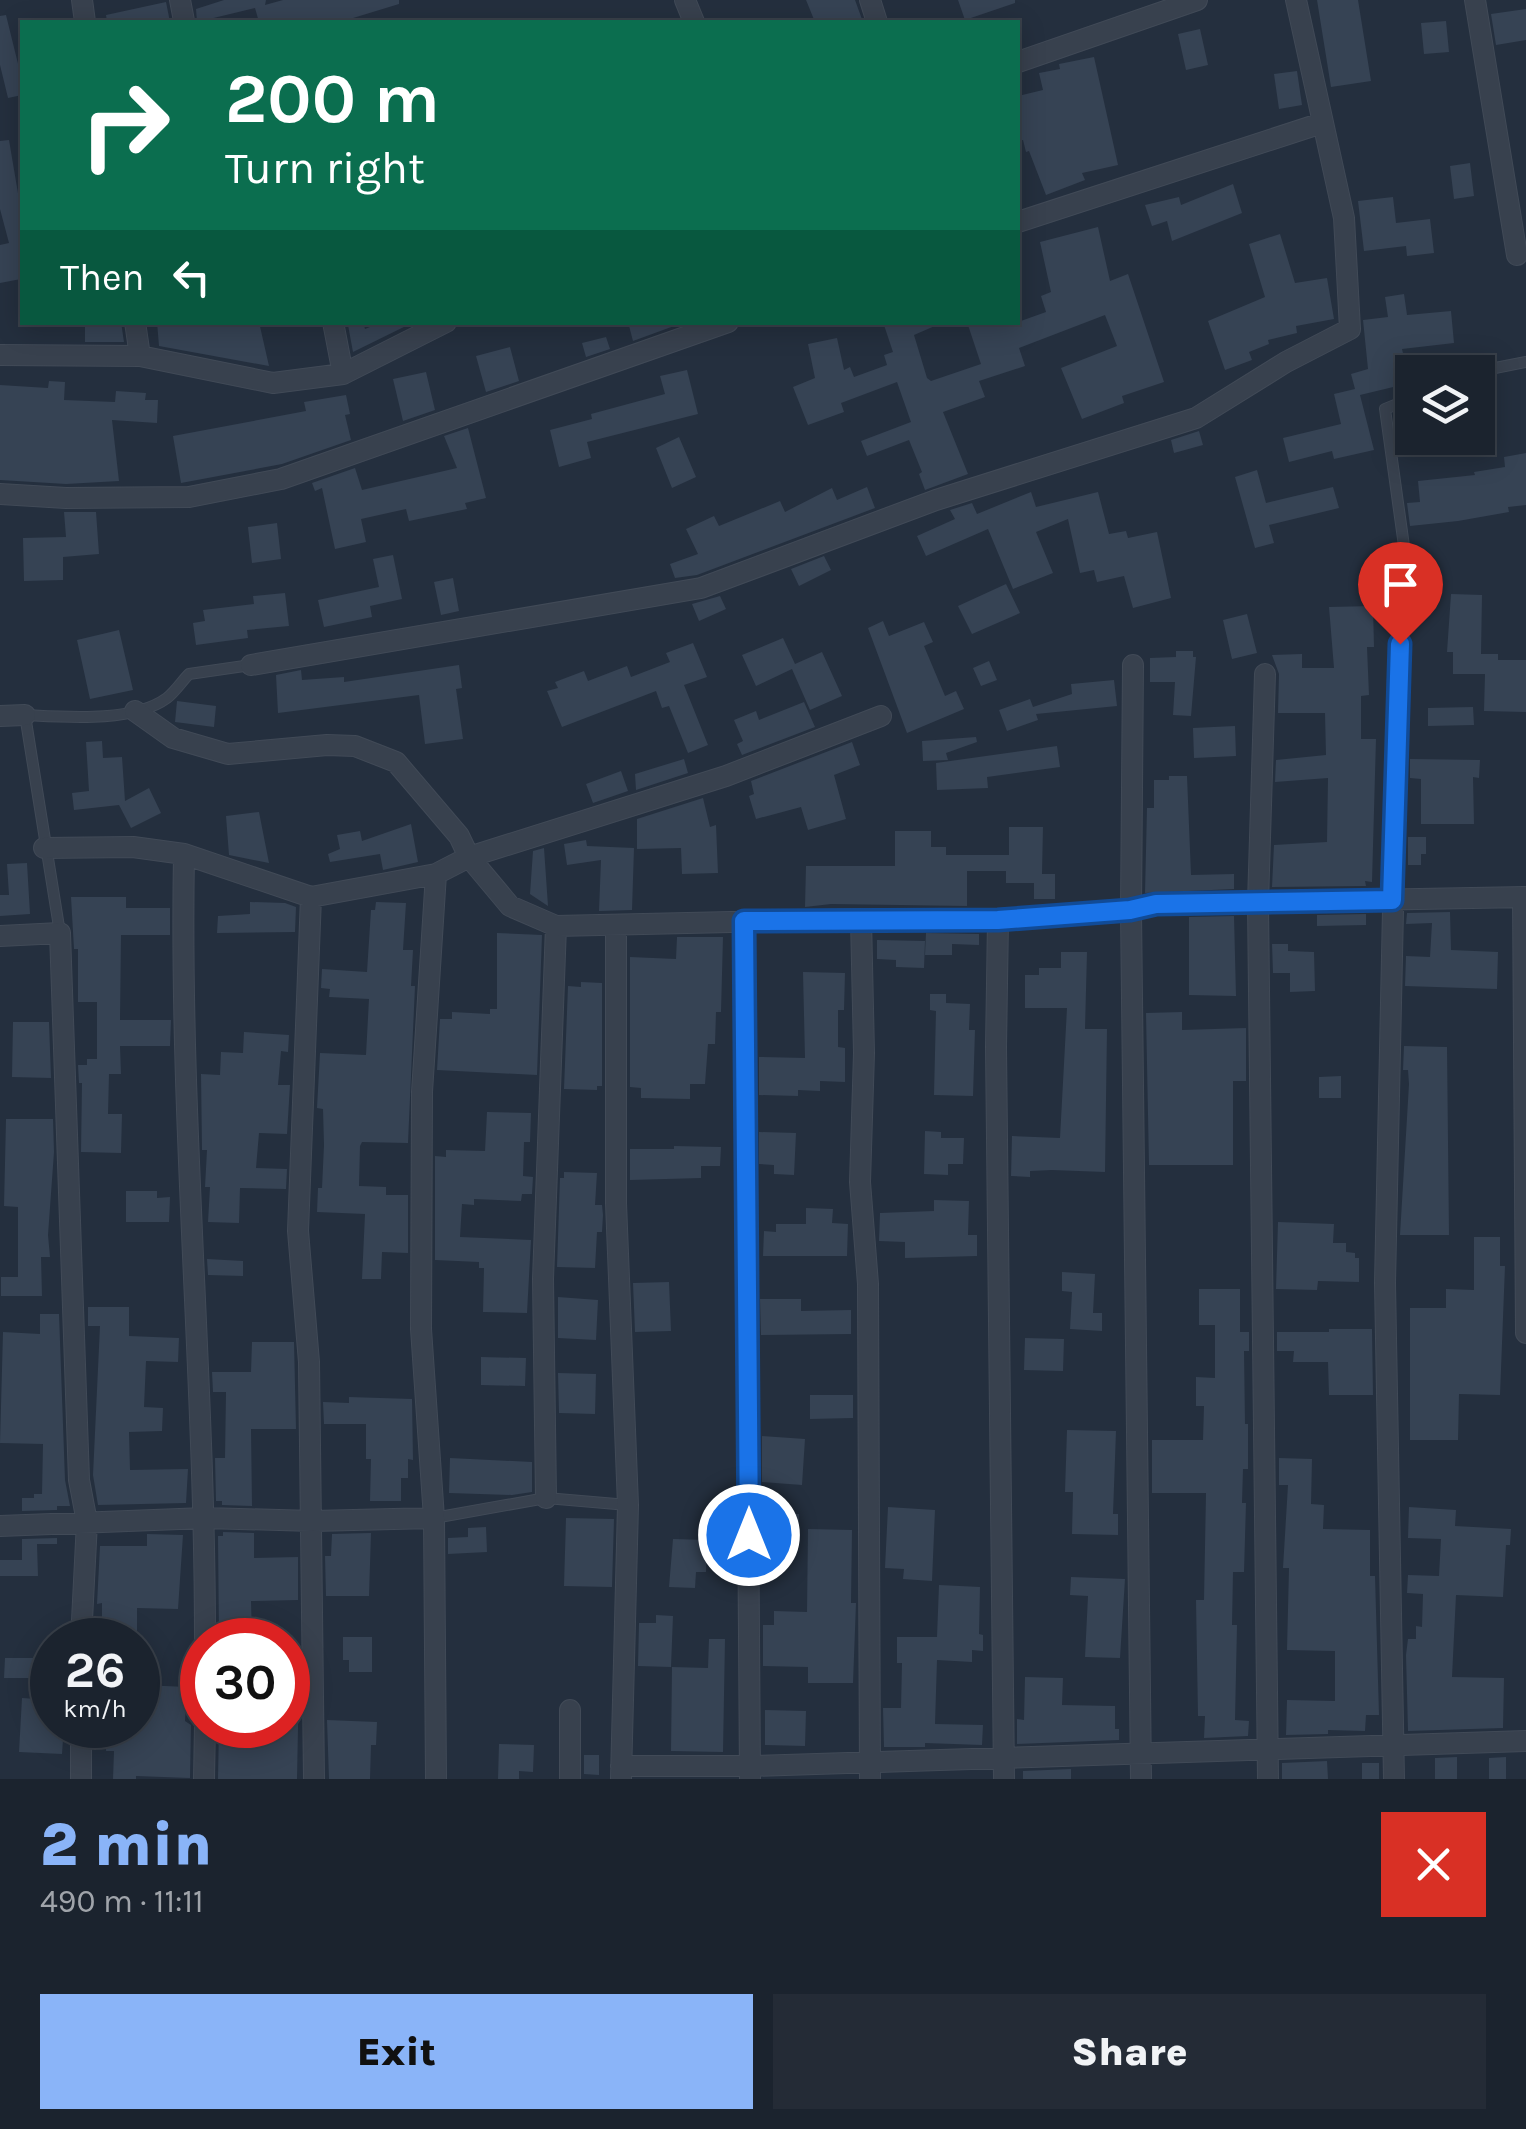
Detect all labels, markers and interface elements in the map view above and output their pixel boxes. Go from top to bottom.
text: 200 m [225,58,440,140]
icon: right [60,60,190,190]
text: Turn right [225,142,425,194]
icon: left [164,250,219,305]
text: Then [60,255,144,300]
map controls [1395,355,1495,455]
button: layers [1395,355,1495,455]
pin [1358,542,1443,645]
icon: arrive [1373,557,1428,612]
position arrow [697,1483,801,1587]
speed limit sign: 30 [180,1618,310,1748]
text: 26 [65,1641,125,1700]
text: km/h [63,1694,127,1723]
text: 2 min [40,1810,212,1880]
button: close [1381,1812,1486,1917]
text: 490 m · 11:11 [40,1883,204,1920]
button: Exit [40,1994,753,2109]
button: Share [773,1994,1486,2109]

